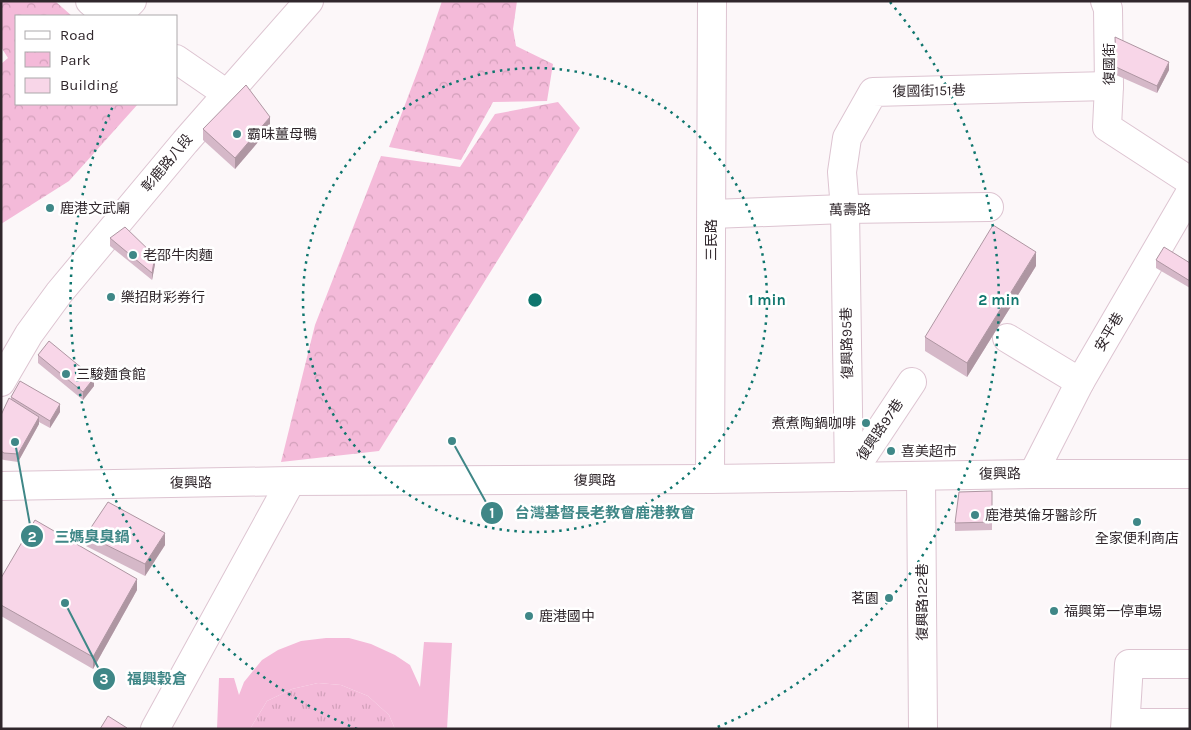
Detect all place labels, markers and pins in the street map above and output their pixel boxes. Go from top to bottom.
place label: 霸味薑母鴨 [247,126,317,143]
marker: 霸味薑母鴨 [231,128,243,140]
place label: 鹿港文武廟 [60,200,130,217]
marker: 鹿港文武廟 [44,202,56,214]
place label: 老邵牛肉麵 [143,247,213,264]
marker: 老邵牛肉麵 [127,249,139,261]
place label: 樂招財彩券行 [121,289,205,306]
marker: 樂招財彩券行 [105,291,117,303]
centre of rings [526,291,544,309]
place label: 三駿麵食館 [76,366,146,383]
marker: 三駿麵食館 [60,368,72,380]
place label: 煮煮陶鍋咖啡 [771,415,856,432]
marker: 煮煮陶鍋咖啡 [860,417,872,429]
place label: 喜美超市 [901,443,957,460]
marker: 喜美超市 [885,445,897,457]
callout: 台灣基督長老教會鹿港教會 [480,498,705,528]
place label: 鹿港英倫牙醫診所 [985,507,1097,524]
marker: 鹿港英倫牙醫診所 [969,509,981,521]
marker: 全家便利商店 [1131,516,1143,528]
callout: 三媽臭臭鍋 [20,521,140,551]
place label: 全家便利商店 [1095,530,1179,547]
place label: 茗園 [851,590,879,607]
marker: 茗園 [883,592,895,604]
place label: 福興第一停車場 [1064,603,1162,620]
marker: 福興第一停車場 [1048,605,1060,617]
place label: 鹿港國中 [539,608,595,625]
marker: 鹿港國中 [523,610,535,622]
callout: 福興穀倉 [92,664,197,694]

